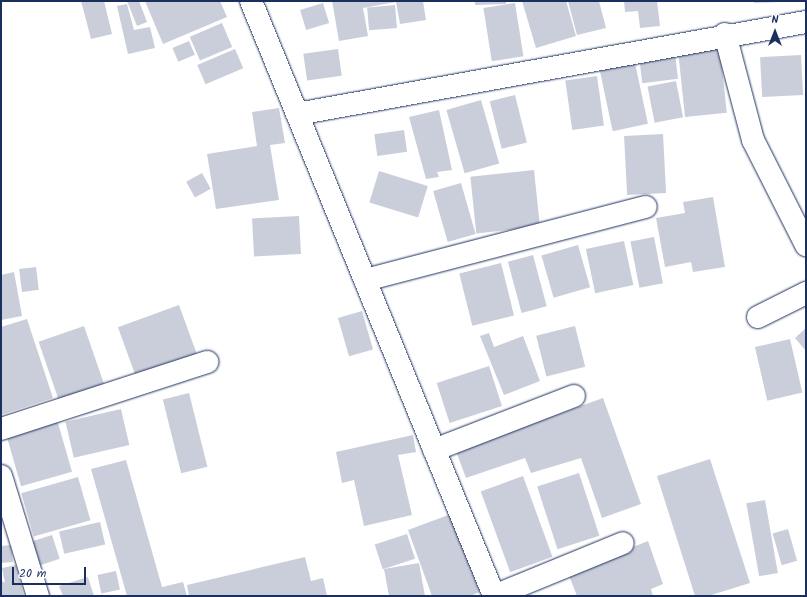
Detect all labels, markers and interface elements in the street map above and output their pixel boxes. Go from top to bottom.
text: N [772,11,778,29]
north arrow [755,12,795,52]
scale bar [14,559,88,585]
text: 20 m [19,564,46,583]

